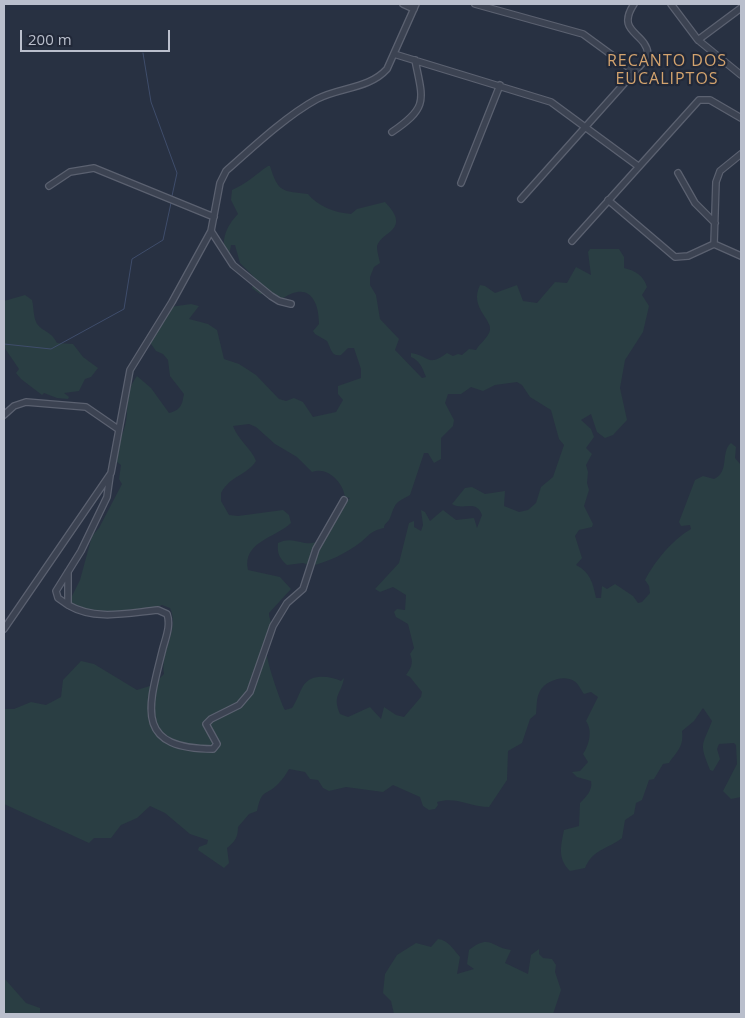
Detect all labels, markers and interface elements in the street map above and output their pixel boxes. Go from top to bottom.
scale bar [22,20,172,52]
text: 200 m [28,29,72,49]
district label: RECANTO DOS EUCALIPTOS [606,51,729,89]

